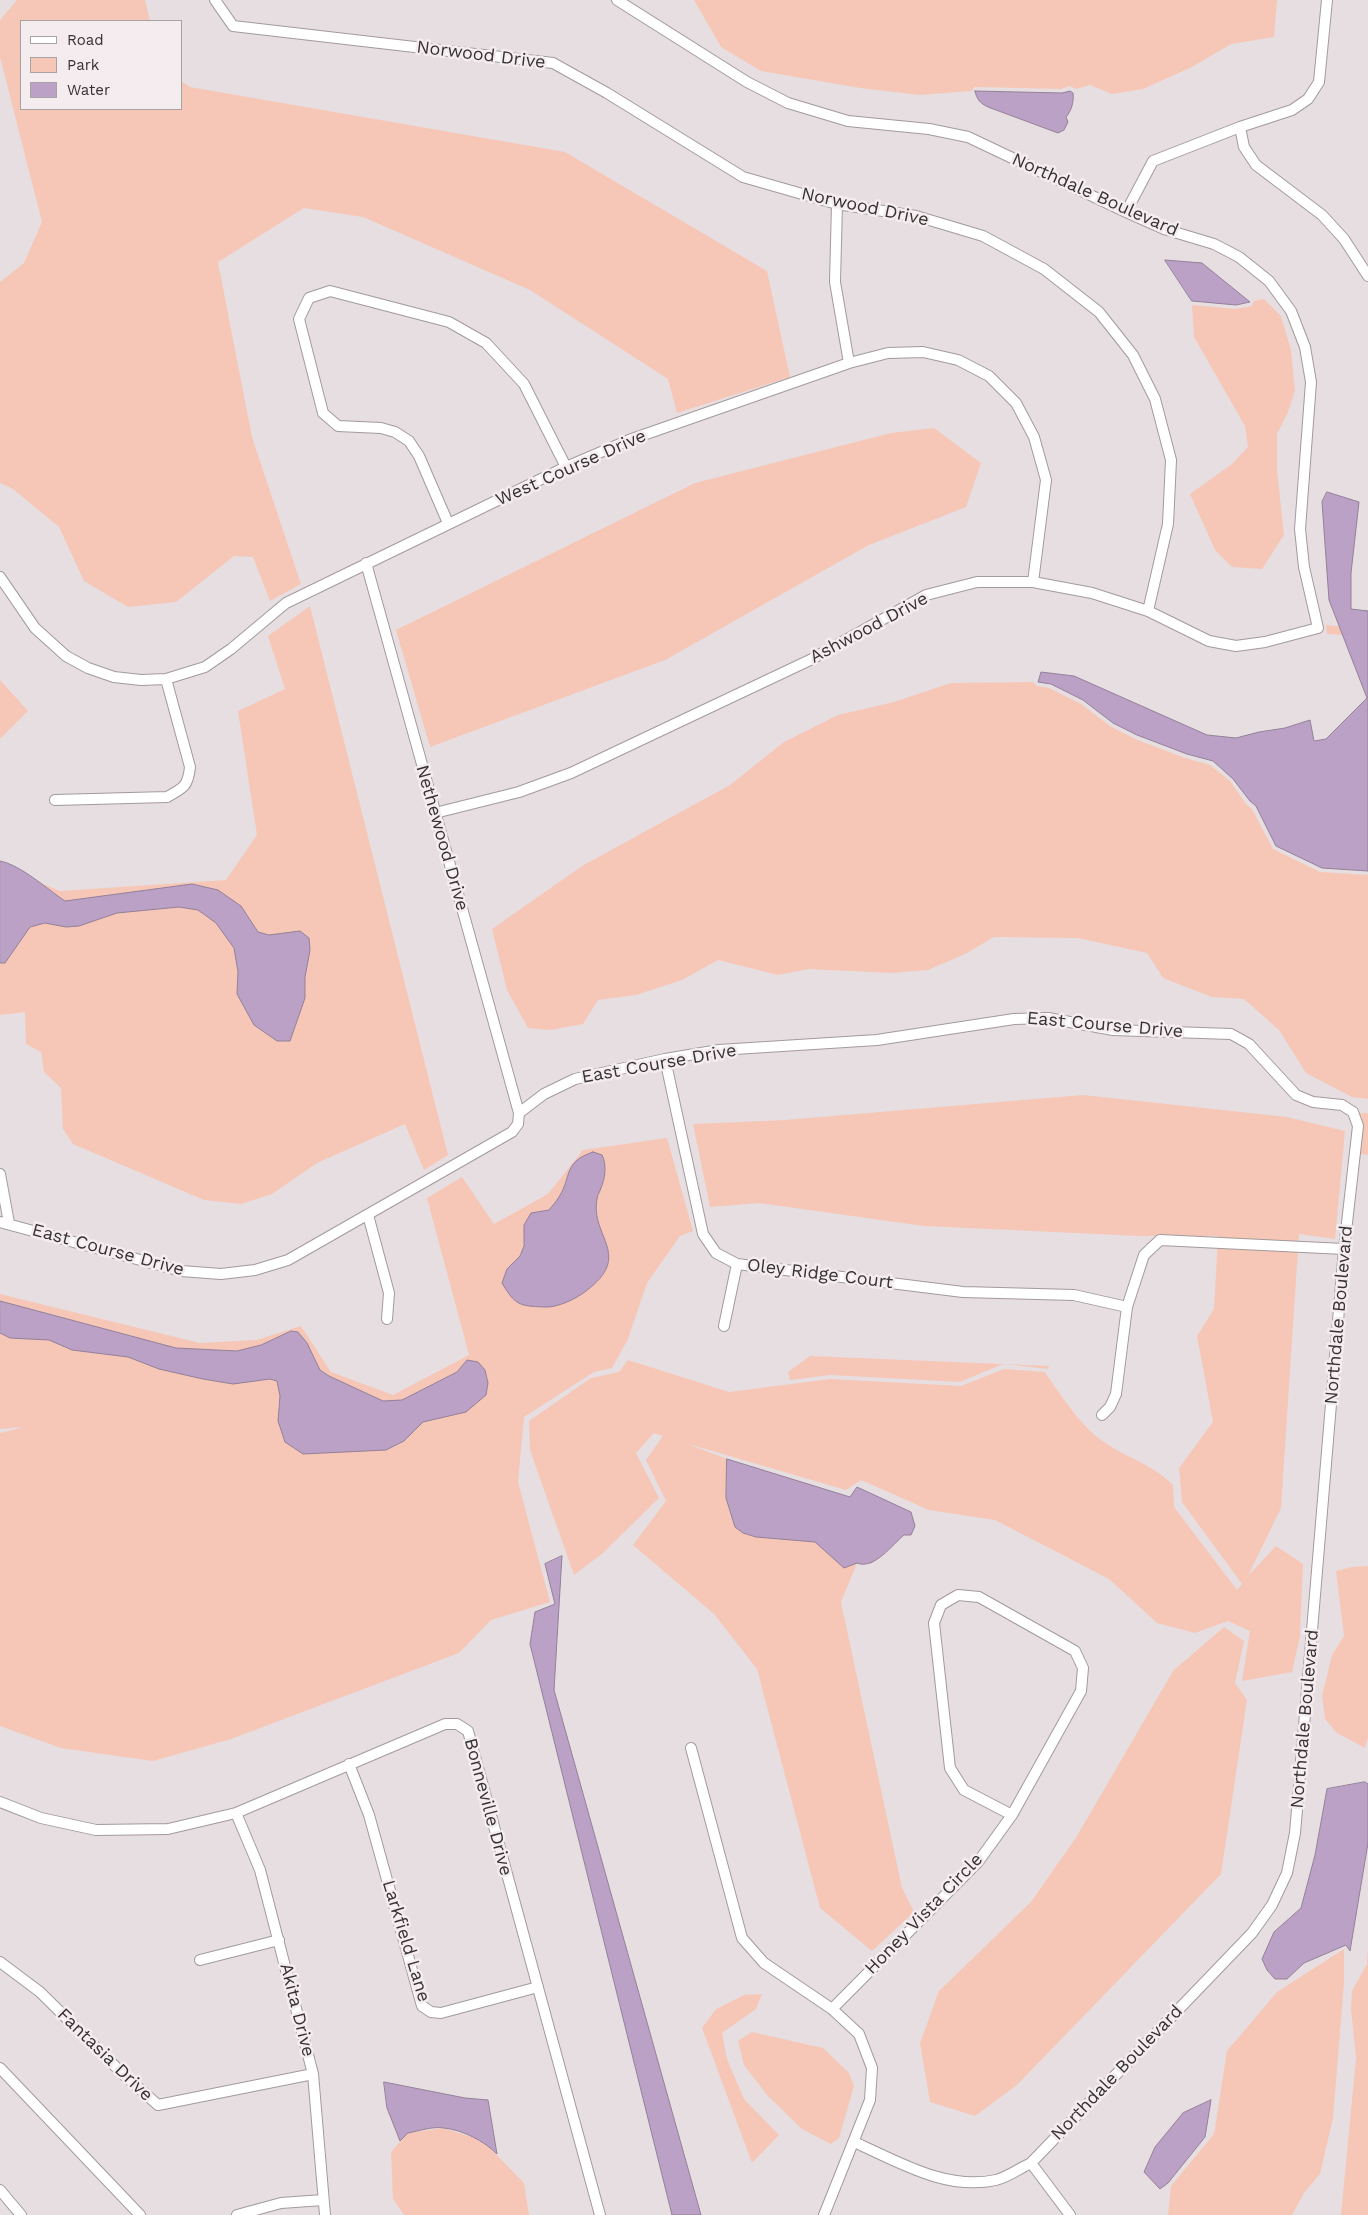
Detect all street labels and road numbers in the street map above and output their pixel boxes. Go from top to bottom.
street label: Norwood Drive [415,36,547,74]
street label: Northdale Boulevard [1008,149,1182,241]
street label: Norwood Drive [799,183,931,231]
street label: West Course Drive [493,425,649,511]
street label: Ashwood Drive [806,588,932,668]
street label: Nethewood Drive [411,763,473,913]
street label: East Course Drive [1026,1007,1184,1043]
street label: East Course Drive [580,1040,738,1088]
street label: East Course Drive [29,1219,187,1281]
street label: Northdale Boulevard [1320,1224,1358,1406]
street label: Oley Ridge Court [746,1254,894,1294]
street label: Northdale Boulevard [1286,1628,1324,1810]
street label: Bonneville Drive [459,1736,517,1878]
street label: Honey Vista Circle [861,1849,987,1979]
street label: Larkfield Lane [377,1878,435,2004]
street label: Akita Drive [275,1961,319,2059]
street label: Northdale Boulevard [1047,2001,1187,2145]
street label: Fantasia Drive [53,2004,157,2106]

